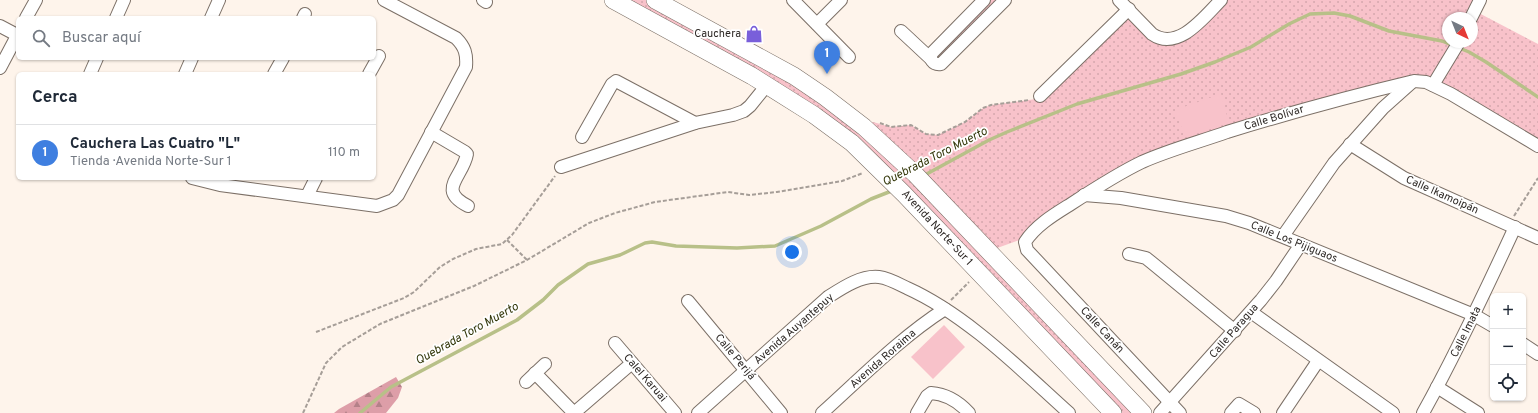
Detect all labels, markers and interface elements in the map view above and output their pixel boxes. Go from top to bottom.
north arrow [1442,12,1478,48]
search box [16,16,376,60]
shop icon: Cauchera [744,24,764,44]
icon: search [30,27,52,49]
place label: Cauchera [694,27,741,41]
text: Buscar aquí [62,29,141,48]
pin: 1 [814,41,840,74]
text: Cerca [32,87,78,109]
street label: Calle Bolívar [1242,102,1306,134]
water label: Quebrada Toro Muerto [880,123,991,190]
text: Cauchera Las Cuatro "L" [70,135,240,154]
text: 1 [42,145,48,161]
text: 110 m [328,145,360,161]
text: Tienda · Avenida Norte-Sur 1 [70,154,232,170]
street label: Calle Ikamoipán [1403,173,1481,217]
street label: Avenida Norte-Sur 1 [898,187,976,269]
street label: Calle Los Pijiguaos [1249,218,1339,266]
your location [782,242,802,262]
street label: Avenida Auyantepuy [751,290,837,368]
map controls [1490,293,1526,401]
button: + [1490,293,1526,329]
water label: Quebrada Toro Muerto [413,299,522,369]
street label: Calle Paragua [1206,301,1262,361]
street label: Calle Canán [1077,304,1127,356]
street label: Calle Imata [1448,304,1484,360]
street label: Avenida Roraima [847,326,919,392]
button: − [1490,329,1526,365]
street label: Calle Perijá [712,331,759,383]
street label: Calel Karuai [620,351,670,405]
button: locate [1490,365,1526,401]

